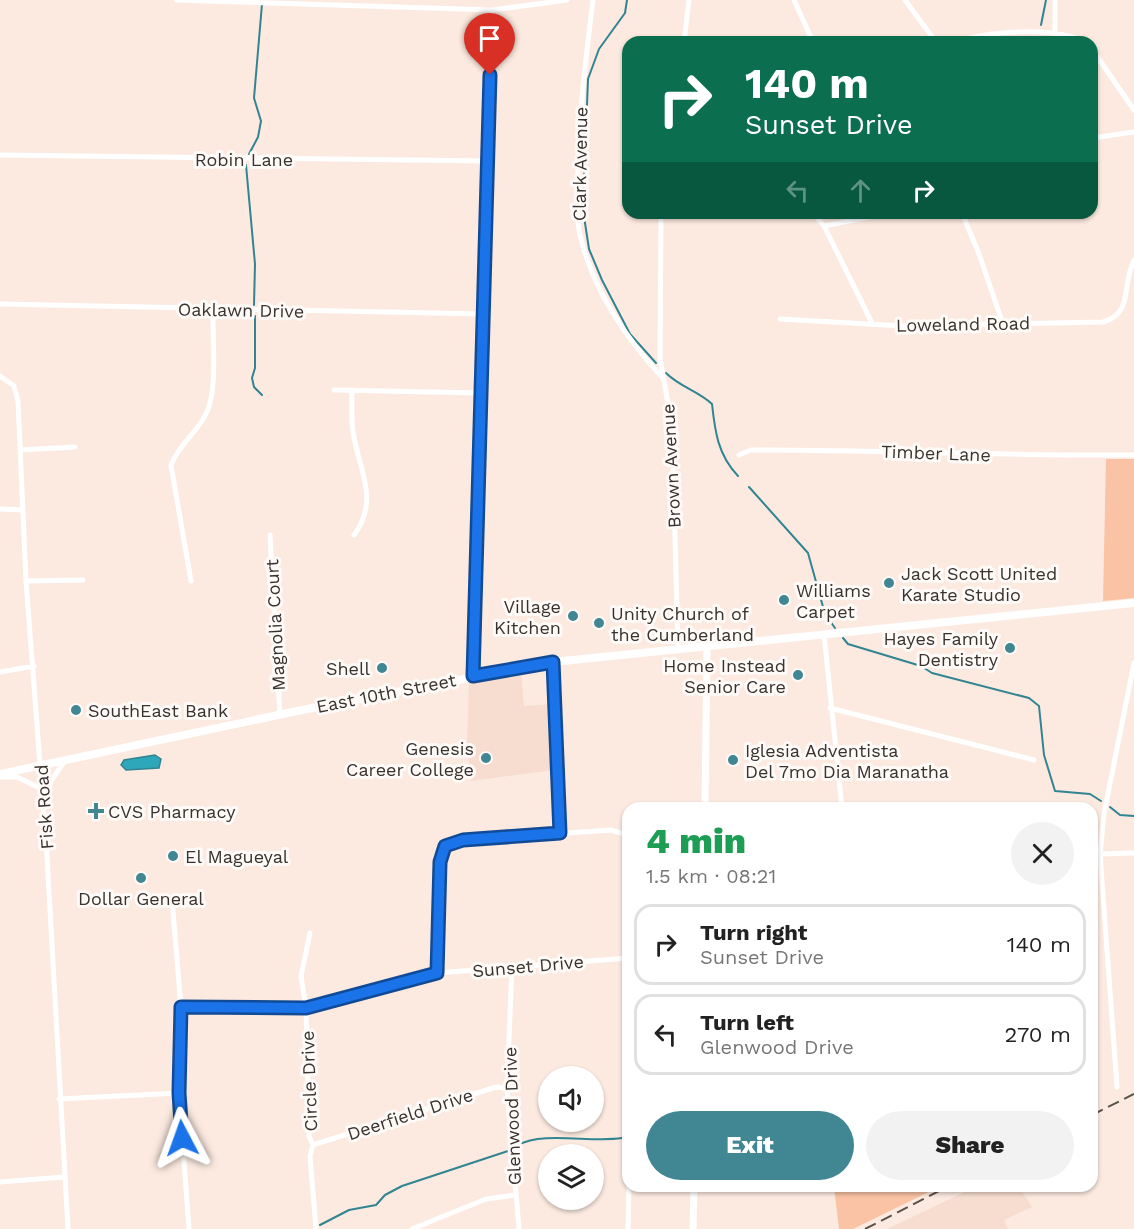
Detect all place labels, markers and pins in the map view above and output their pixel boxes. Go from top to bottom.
pin [464,13,515,75]
place label: Jack Scott United Karate Studio [901,563,1057,605]
marker: Jack Scott United Karate Studio [882,576,896,590]
place label: Williams Carpet [796,580,871,622]
marker: Williams Carpet [777,593,791,607]
place label: Village Kitchen [494,596,561,638]
place label: Unity Church of the Cumberland [611,603,754,645]
marker: Village Kitchen [566,609,580,623]
marker: Unity Church of the Cumberland [592,616,606,630]
place label: Hayes Family Dentistry [883,628,999,670]
marker: Hayes Family Dentistry [1003,641,1017,655]
place label: Home Instead Senior Care [663,655,786,697]
place label: Shell [326,658,370,679]
marker: Shell [375,661,389,675]
marker: Home Instead Senior Care [791,668,805,682]
place label: SouthEast Bank [88,700,228,721]
marker: SouthEast Bank [69,703,83,717]
place label: Genesis Career College [346,738,474,780]
place label: Iglesia Adventista Del 7mo Dia Maranatha [745,740,949,782]
marker: Genesis Career College [479,751,493,765]
marker: Iglesia Adventista Del 7mo Dia Maranatha [726,753,740,767]
place label: CVS Pharmacy [108,801,236,822]
marker: CVS Pharmacy [89,804,103,818]
place label: El Magueyal [185,846,289,867]
marker: El Magueyal [166,849,180,863]
marker: Dollar General [134,871,148,885]
place label: Dollar General [78,888,204,909]

